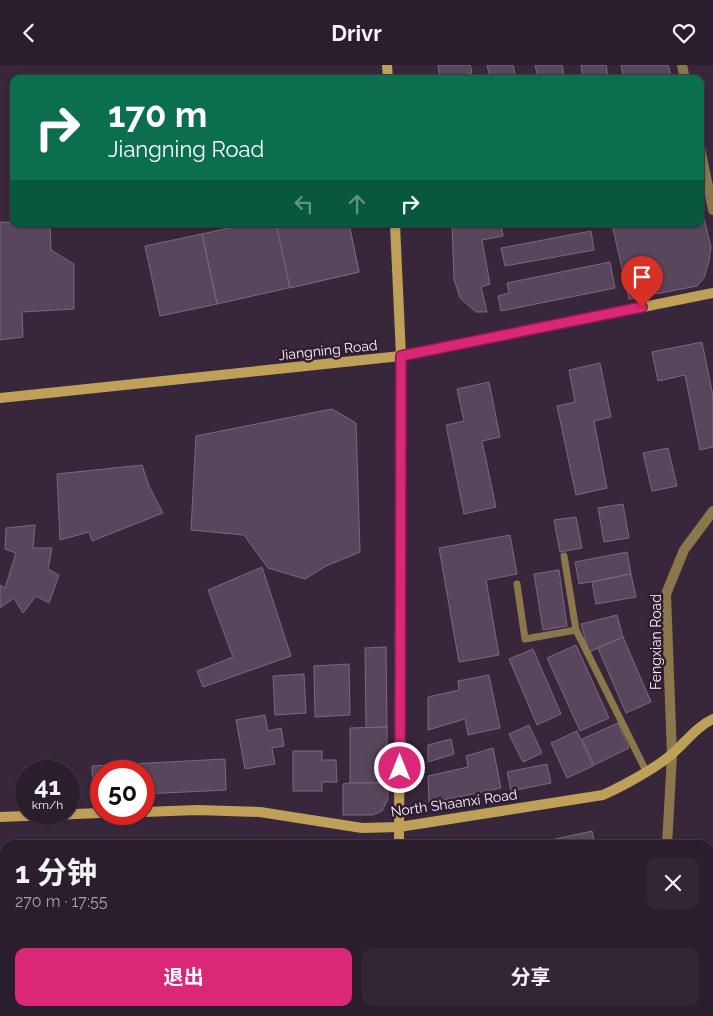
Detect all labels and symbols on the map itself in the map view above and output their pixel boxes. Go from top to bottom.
pin [621,256,663,307]
street label: Jiangning Road [278,337,378,363]
street label: Fengxian Road [648,594,664,690]
position arrow [373,741,425,793]
speed limit sign: 50 [90,760,155,825]
street label: North Shaanxi Road [390,786,518,820]

